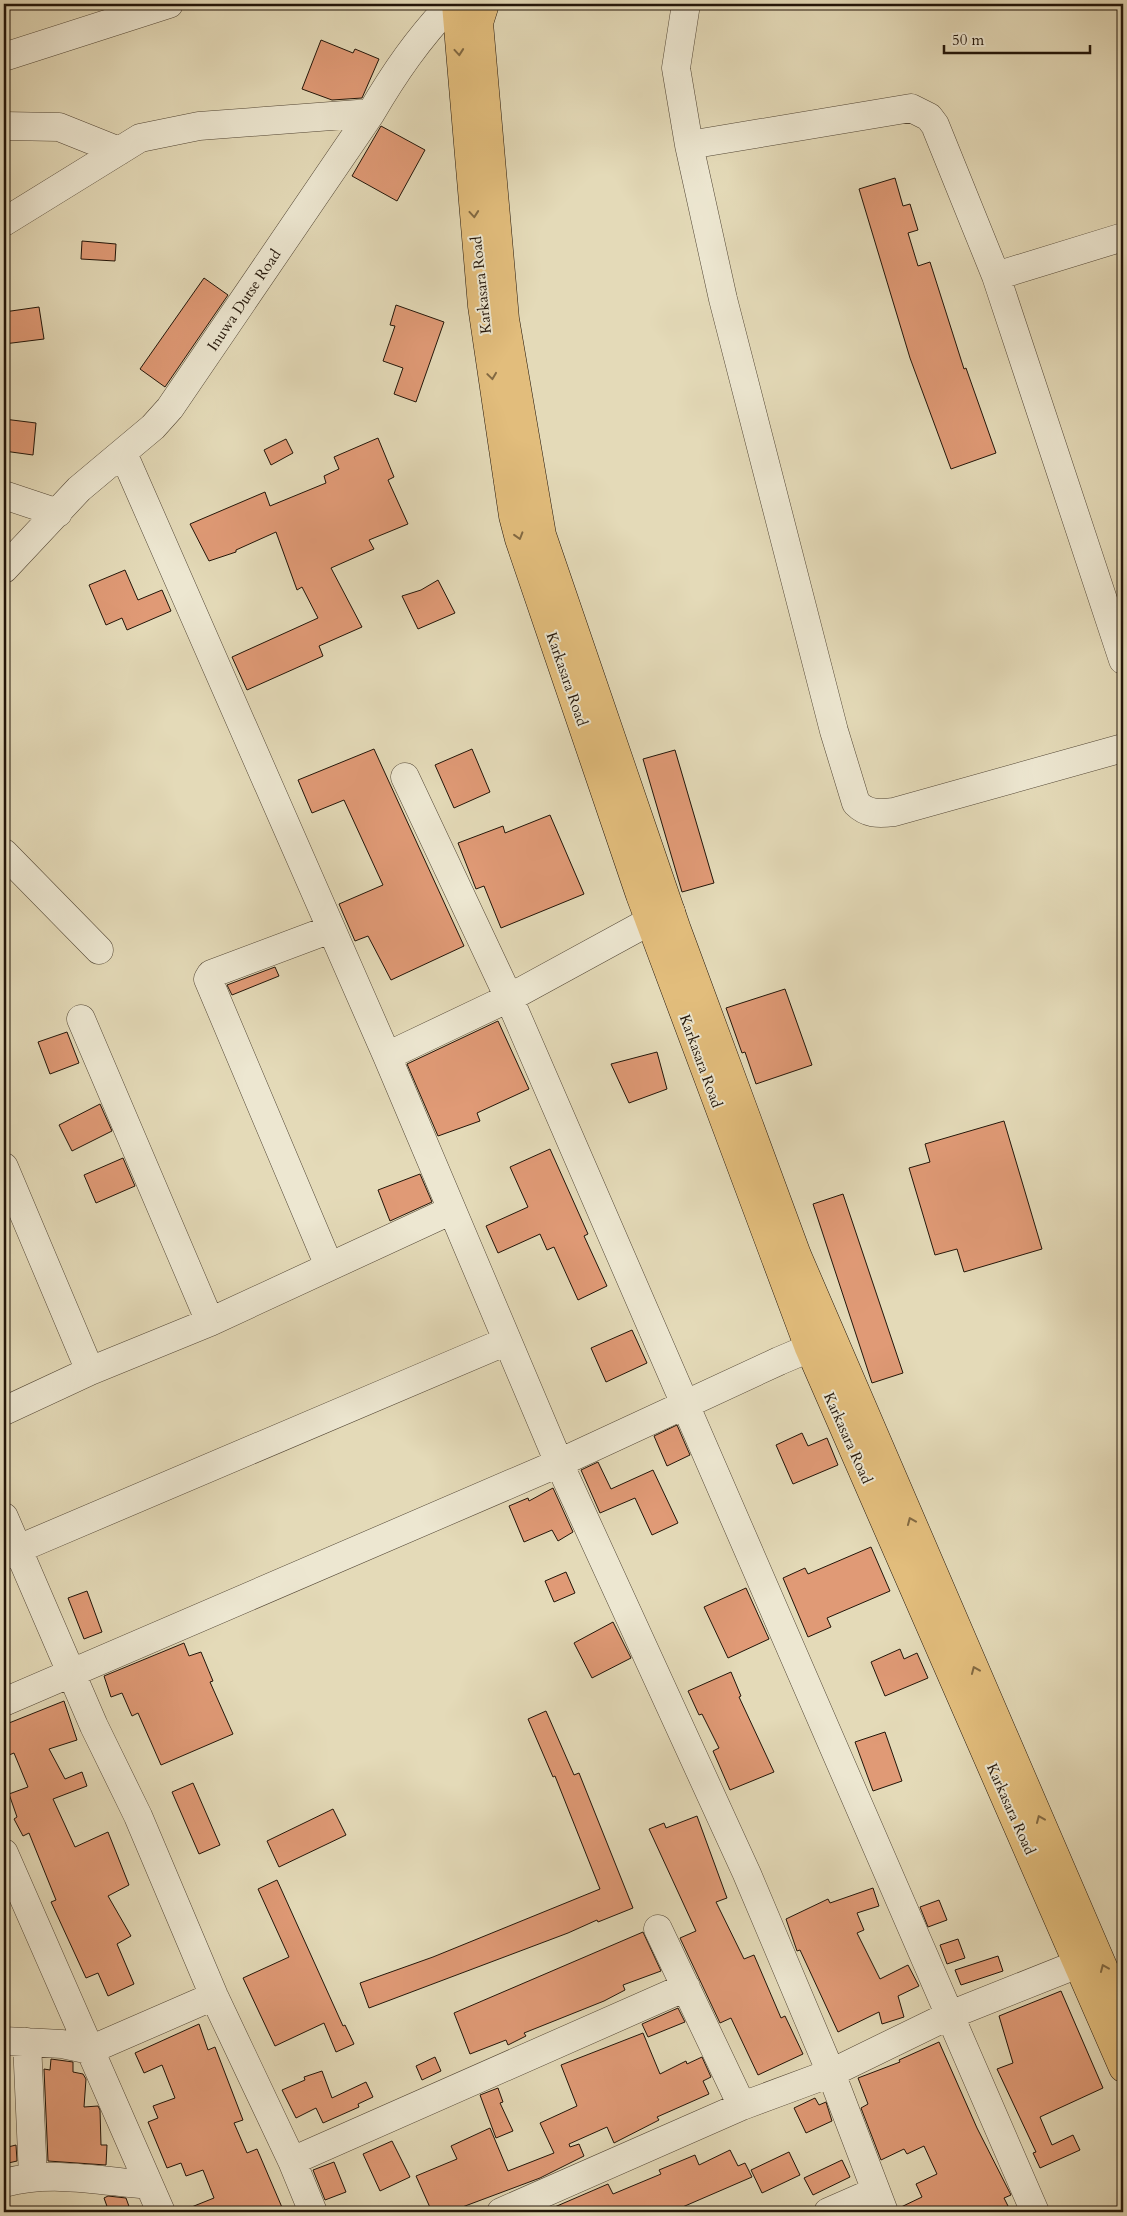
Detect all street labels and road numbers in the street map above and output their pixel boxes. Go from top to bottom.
street label: Karkasara Road [466,235,496,335]
street label: Inuwa Dutse Road [203,245,285,355]
street label: Karkasara Road [542,629,592,729]
street label: Karkasara Road [675,1011,727,1111]
street label: Karkasara Road [819,1389,877,1487]
street label: Karkasara Road [982,1760,1040,1858]

